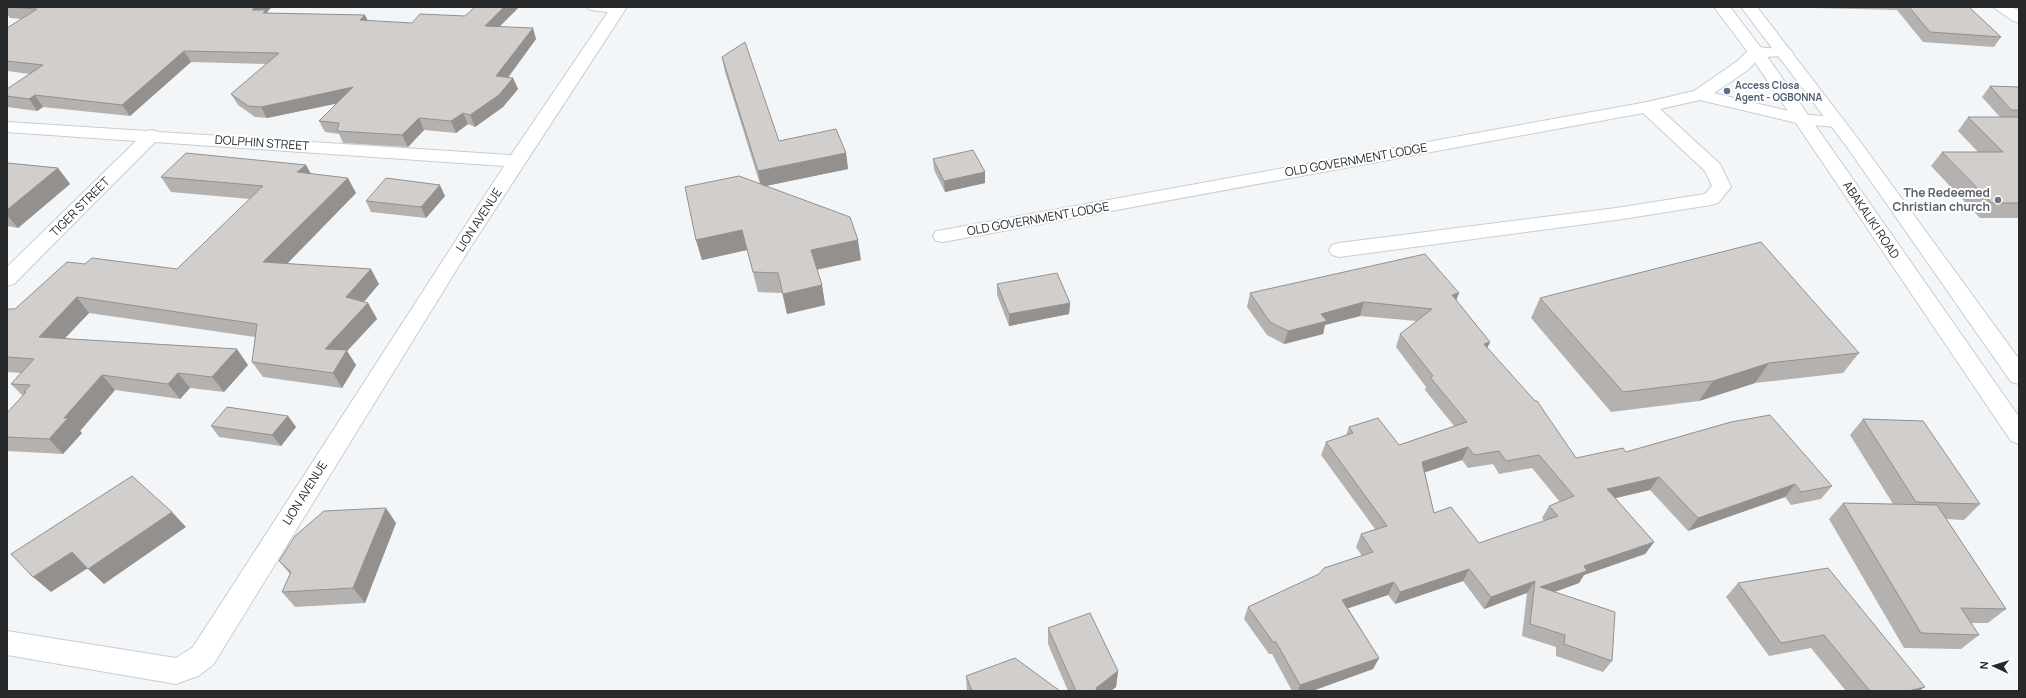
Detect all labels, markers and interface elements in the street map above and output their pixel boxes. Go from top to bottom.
place label: Access Closa Agent - OGBONNA [1735,78,1823,104]
marker: Access Closa Agent - OGBONNA [1722,86,1732,96]
street label: DOLPHIN STREET [214,131,311,154]
street label: OLD GOVERNMENT LODGE [1283,139,1429,180]
street label: TIGER STREET [46,172,114,240]
street label: ABAKALIKI ROAD [1839,178,1904,262]
place label: The Redeemed Christian church [1893,184,1990,215]
street label: LION AVENUE [452,185,506,255]
marker: The Redeemed Christian church [1993,195,2003,205]
street label: OLD GOVERNMENT LODGE [965,198,1111,239]
street label: LION AVENUE [278,457,331,528]
north arrow [1974,646,2014,686]
text: N [1976,661,1991,670]

